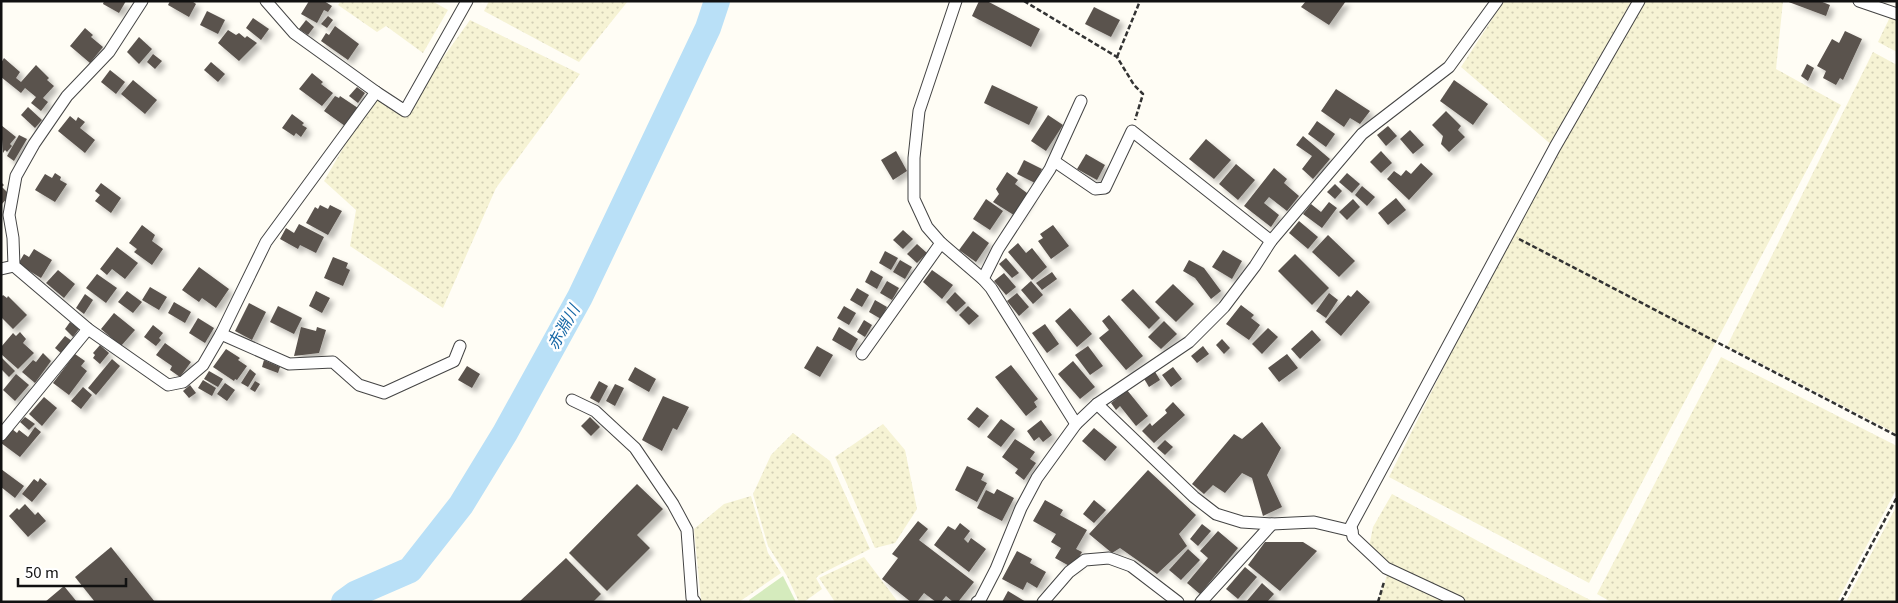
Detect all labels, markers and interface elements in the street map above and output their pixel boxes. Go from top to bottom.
water label: 赤淵川 [540,298,585,353]
scale bar [18,556,125,588]
text: 50 m [25,561,59,582]

